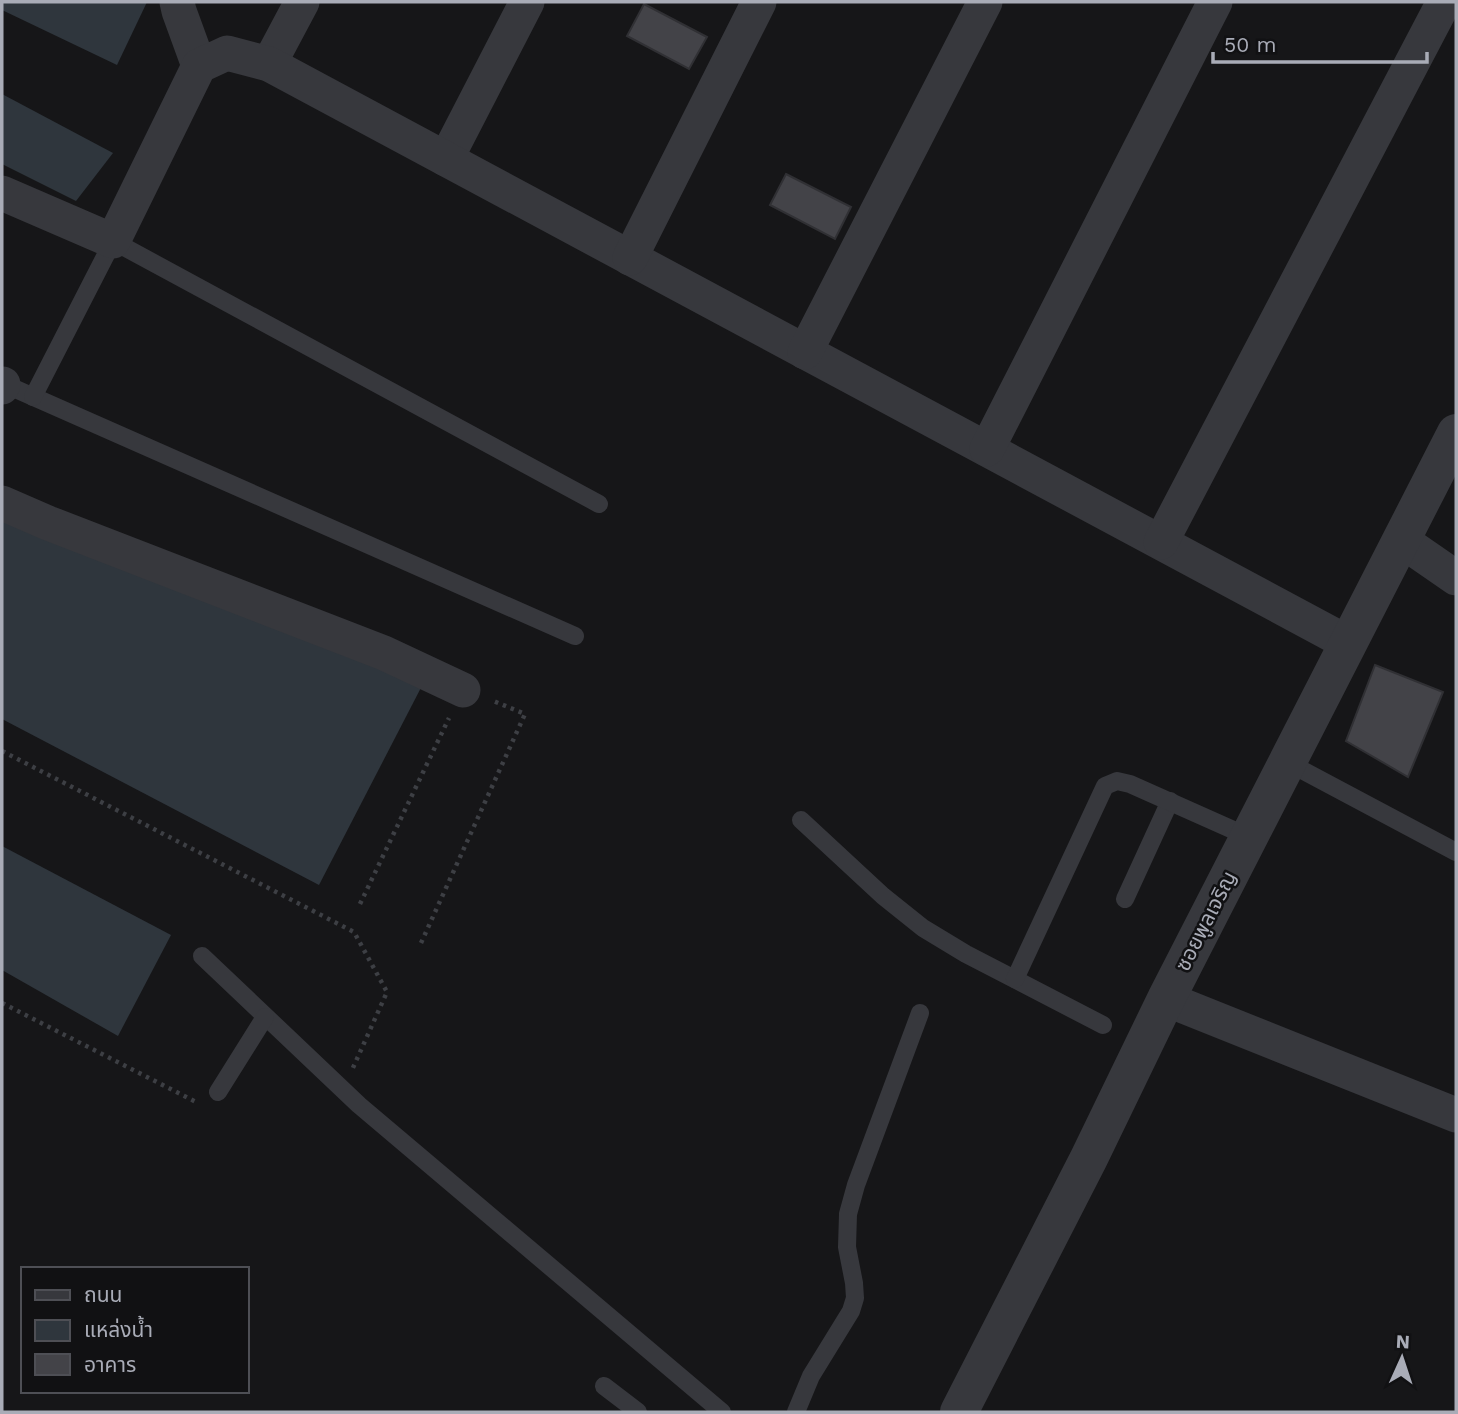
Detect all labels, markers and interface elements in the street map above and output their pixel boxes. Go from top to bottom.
scale bar [1213,21,1426,65]
text: 50 m [1224,32,1276,57]
street label: ซอยพูลเจริญ [1170,867,1242,975]
legend [21,1267,248,1393]
text: ถนน [84,1282,122,1307]
text: แหล่งน้ำ [84,1315,153,1342]
north arrow [1367,1323,1437,1393]
text: N [1395,1330,1411,1353]
text: อาคาร [84,1352,136,1377]

